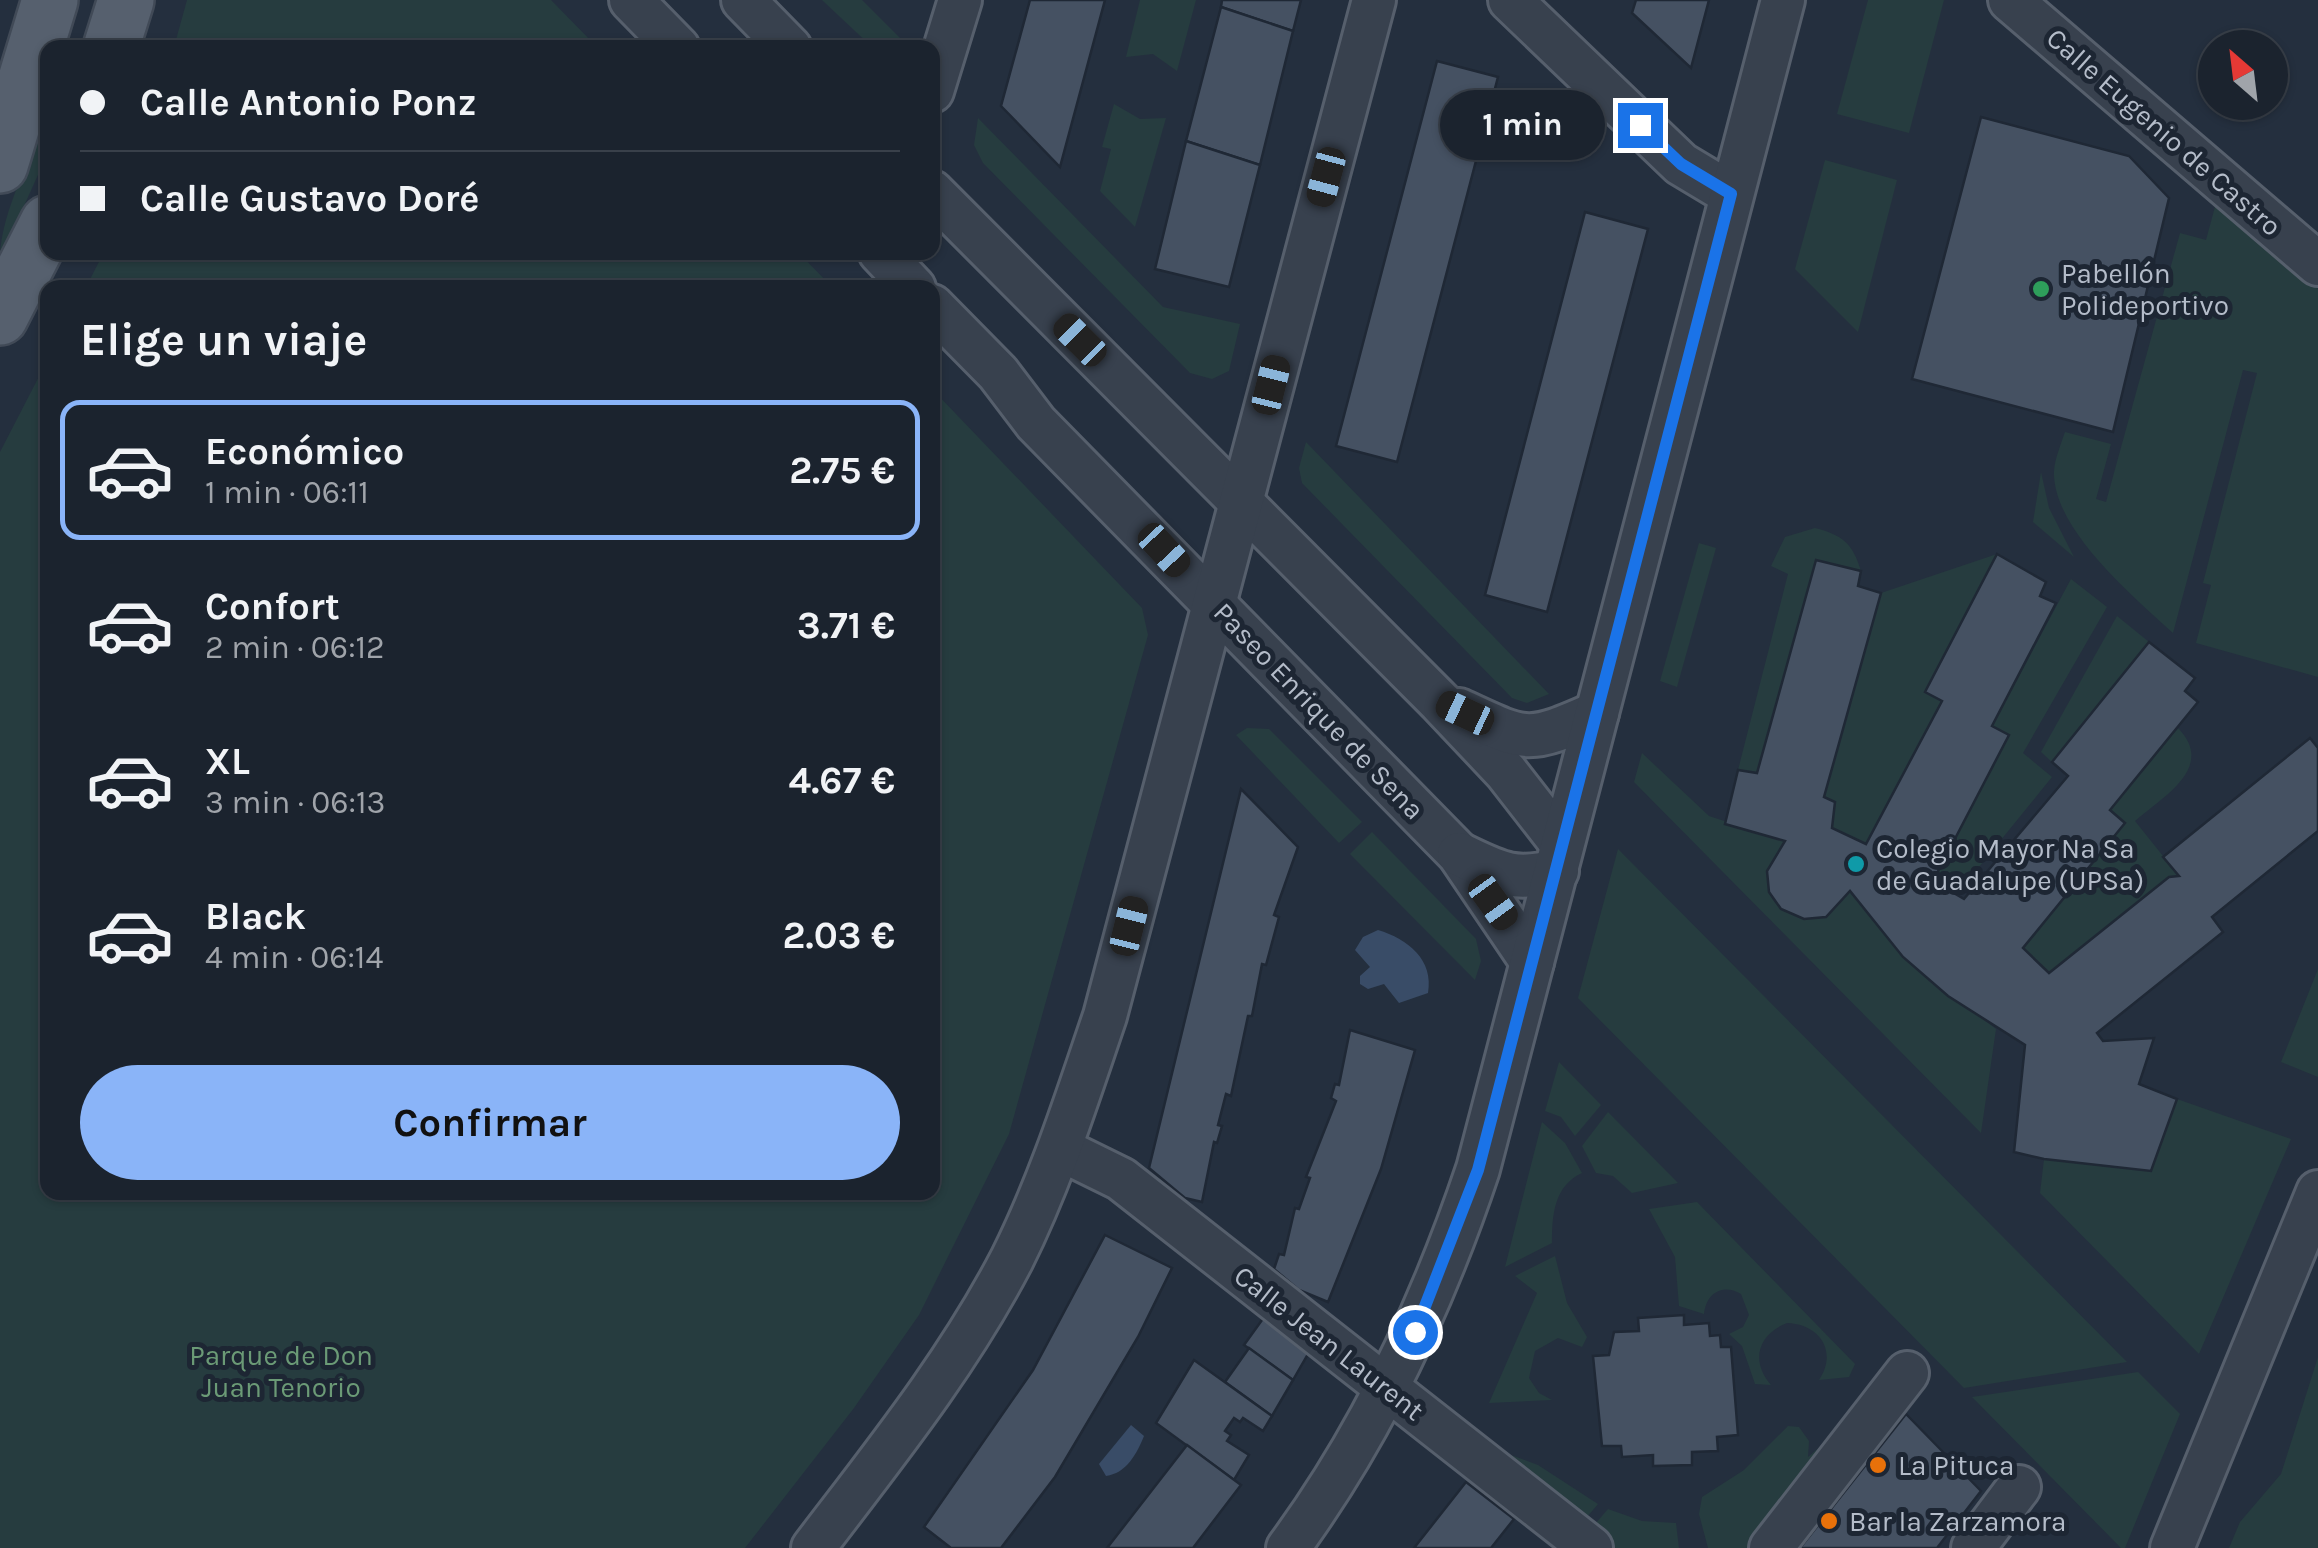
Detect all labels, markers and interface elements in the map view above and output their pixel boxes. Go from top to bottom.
street label: Calle Eugenio de Castro [2040,21,2288,243]
north arrow [2198,30,2288,120]
map controls [2198,30,2288,120]
text: Calle Antonio Ponz [140,80,476,125]
callout: 1 min [1440,90,1605,160]
route end [1618,103,1663,148]
text: 1 min [1482,106,1563,143]
car [1304,144,1348,210]
text: Calle Gustavo Doré [140,176,480,221]
place label: Pabellón Polideportivo [2061,257,2229,322]
marker: Pabellón Polideportivo [2030,278,2052,300]
car [1048,308,1112,372]
text: Elige un viaje [80,314,367,366]
car [1249,352,1293,418]
icon: car [85,425,175,515]
text: Económico [205,429,404,474]
text: 2.75 € [789,448,895,493]
text: 1 min · 06:11 [205,474,369,511]
car [1133,518,1195,582]
icon: car [85,580,175,670]
text: Confort [205,584,340,629]
street label: Paseo Enrique de Sena [1207,596,1431,826]
text: 3.71 € [797,603,895,648]
text: 2 min · 06:12 [205,629,385,666]
car [1431,687,1499,739]
icon: car [85,735,175,825]
text: XL [205,739,250,784]
text: 4.67 € [789,758,895,803]
text: 3 min · 06:13 [205,784,385,821]
place label: Colegio Mayor Nª Sª de Guadalupe (UPSa) [1876,832,2144,897]
marker: Colegio Mayor Nª Sª de Guadalupe (UPSa) [1845,853,1867,875]
car [1463,869,1523,935]
icon: car [85,890,175,980]
car [1107,893,1151,959]
text: Black [205,894,306,939]
text: 2.03 € [782,913,895,958]
text: 4 min · 06:14 [205,939,383,976]
button: Confirmar [80,1065,900,1180]
street label: Calle Jean Laurent [1228,1259,1430,1427]
route start [1393,1310,1438,1355]
park label: Parque de Don Juan Tenorio [189,1339,373,1404]
place label: La Pituca [1898,1449,2014,1482]
marker: La Pituca [1867,1454,1889,1476]
place label: Bar la Zarzamora [1849,1505,2066,1538]
marker: Bar la Zarzamora [1818,1510,1840,1532]

